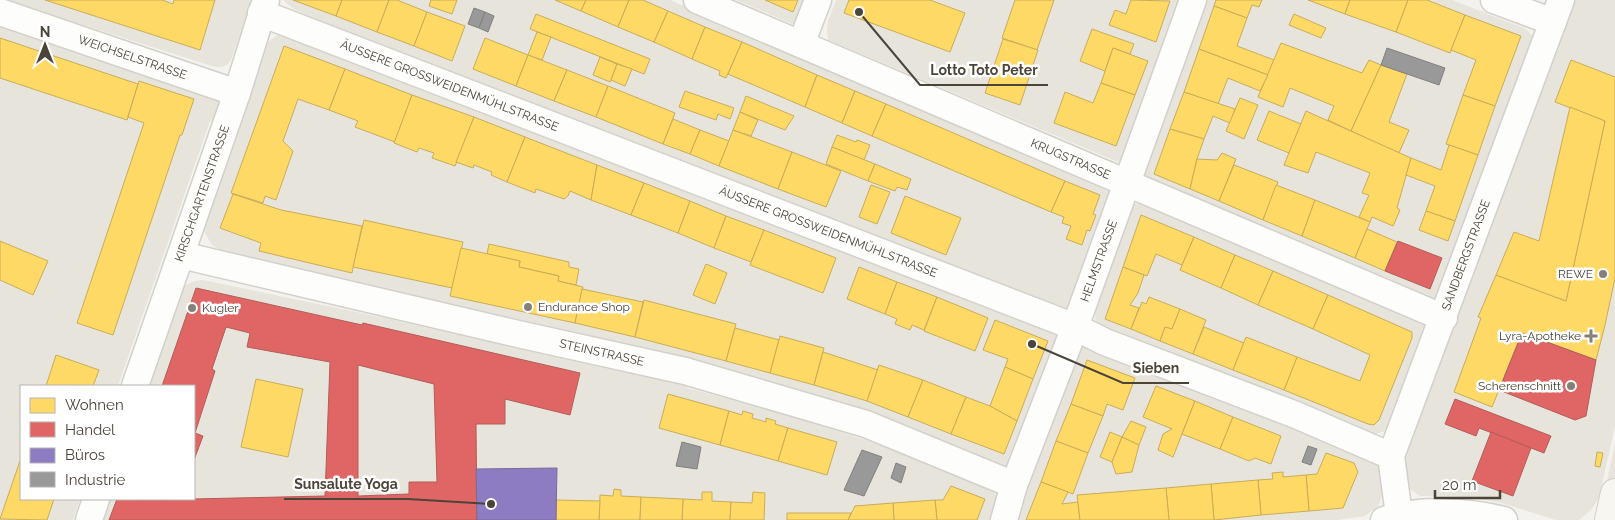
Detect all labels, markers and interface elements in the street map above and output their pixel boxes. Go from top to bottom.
north arrow [20,20,70,70]
text: N [40,24,50,40]
street label: WEICHSELSTRASSE [76,32,189,82]
street label: ÄUSSERE GROSSWEIDENMÜHLSTRASSE [338,37,560,134]
callout: Lotto Toto Peter [920,56,1048,85]
text: Lotto Toto Peter [930,62,1038,78]
street label: KIRSCHGARTENSTRASSE [172,123,232,263]
street label: KRUGSTRASSE [1028,136,1113,182]
street label: ÄUSSERE GROSSWEIDENMÜHLSTRASSE [717,183,939,280]
street label: SANDBERGSTRASSE [1439,198,1493,312]
street label: HELMSTRASSE [1078,218,1120,304]
place label: REWE [1558,267,1593,281]
marker: REWE [1597,268,1609,280]
place label: Endurance Shop [538,300,630,314]
place label: Kugler [202,301,239,315]
marker: Endurance Shop [522,301,534,313]
marker: Kugler [186,302,198,314]
place label: Lyra-Apotheke [1499,329,1581,343]
marker: Lyra-Apotheke [1585,330,1597,342]
street label: STEINSTRASSE [558,336,646,369]
callout: Sieben [1123,354,1189,383]
text: Sieben [1133,360,1179,376]
place label: Scherenschnitt [1478,379,1561,393]
marker: Scherenschnitt [1565,380,1577,392]
legend [20,385,195,500]
text: Wohnen [65,396,124,414]
text: Handel [65,421,116,439]
text: Büros [65,446,105,464]
scale bar [1435,468,1500,500]
callout: Sunsalute Yoga [284,470,408,499]
text: Industrie [65,471,126,489]
text: Sunsalute Yoga [294,476,398,492]
text: 20 m [1442,476,1477,494]

